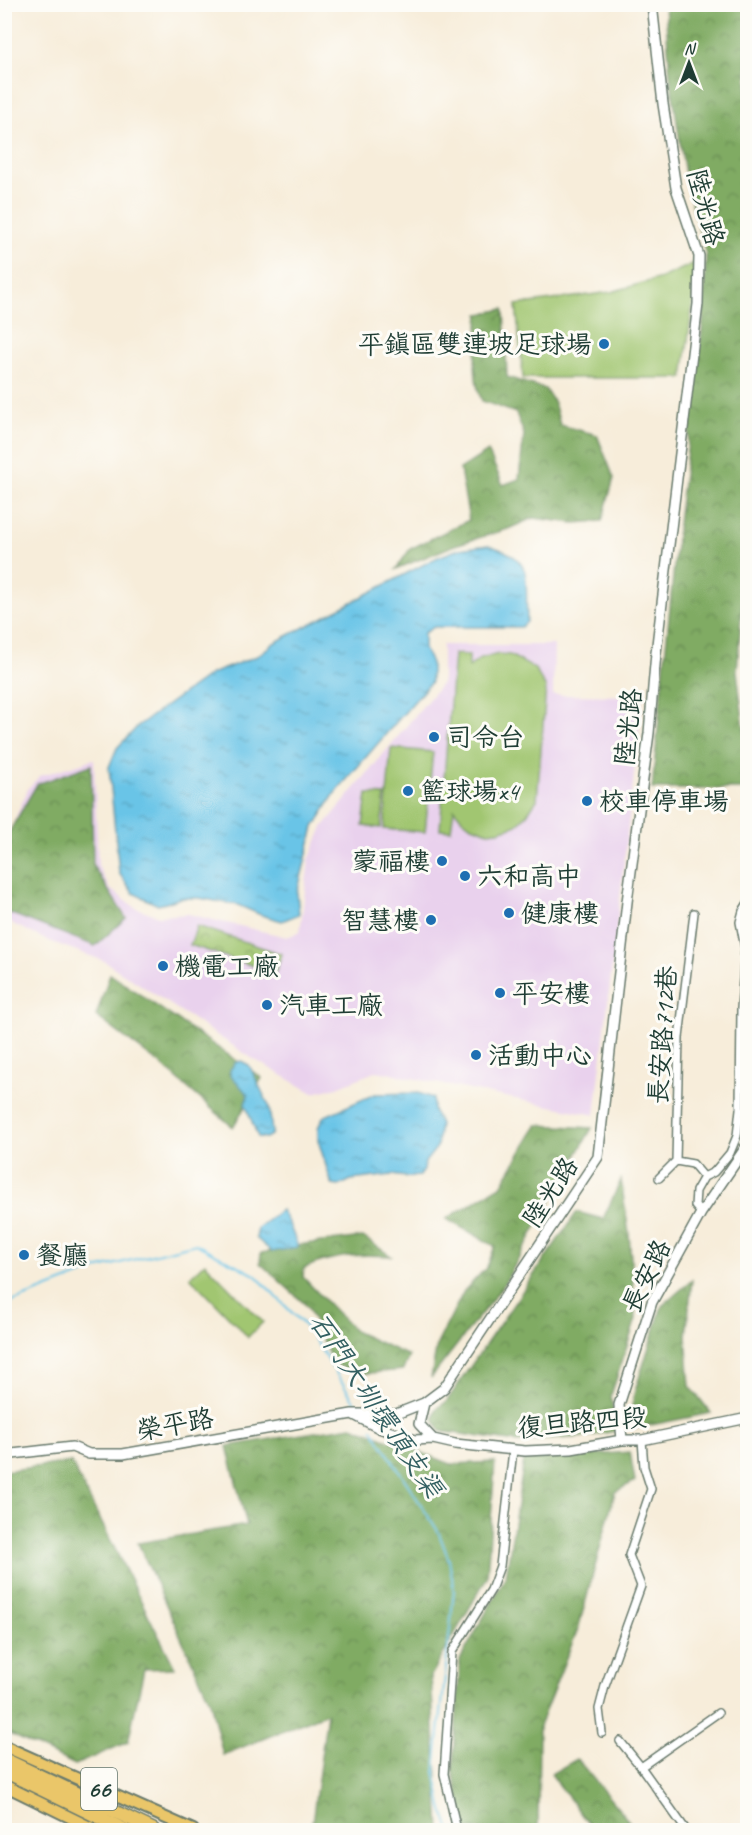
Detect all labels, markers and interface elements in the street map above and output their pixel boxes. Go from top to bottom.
north arrow [659,33,719,93]
text: N [684,39,697,59]
street label: 陸光路 [679,165,732,249]
place label: 平鎮區雙連坡足球場 [358,328,592,361]
marker: 平鎮區雙連坡足球場 [597,337,611,351]
street label: 陸光路 [608,687,649,768]
place label: 司令台 [446,721,524,754]
marker: 司令台 [427,730,441,744]
place label: 籃球場x4 [420,775,521,808]
marker: 籃球場x4 [401,784,415,798]
place label: 校車停車場 [599,785,729,818]
marker: 校車停車場 [580,794,594,808]
place label: 蒙福樓 [352,845,430,878]
marker: 蒙福樓 [435,854,449,868]
place label: 六和高中 [477,860,581,893]
marker: 六和高中 [458,869,472,883]
place label: 健康樓 [521,897,599,930]
place label: 智慧樓 [341,904,419,937]
marker: 健康樓 [502,906,516,920]
marker: 智慧樓 [424,913,438,927]
place label: 機電工廠 [175,950,279,983]
marker: 機電工廠 [156,959,170,973]
street label: 長安路712巷 [641,964,684,1106]
place label: 平安樓 [512,977,590,1010]
marker: 平安樓 [493,986,507,1000]
place label: 汽車工廠 [279,989,383,1022]
marker: 汽車工廠 [260,998,274,1012]
place label: 活動中心 [488,1039,592,1072]
marker: 活動中心 [469,1048,483,1062]
street label: 陸光路 [515,1151,586,1234]
street label: 長安路 [615,1234,678,1319]
place label: 餐廳 [36,1239,88,1272]
marker: 餐廳 [17,1248,31,1262]
water label: 石門大圳環頂支渠 [302,1306,452,1506]
street label: 復旦路四段 [516,1400,648,1445]
street label: 榮平路 [134,1401,216,1448]
road number: 66 [81,1768,117,1810]

